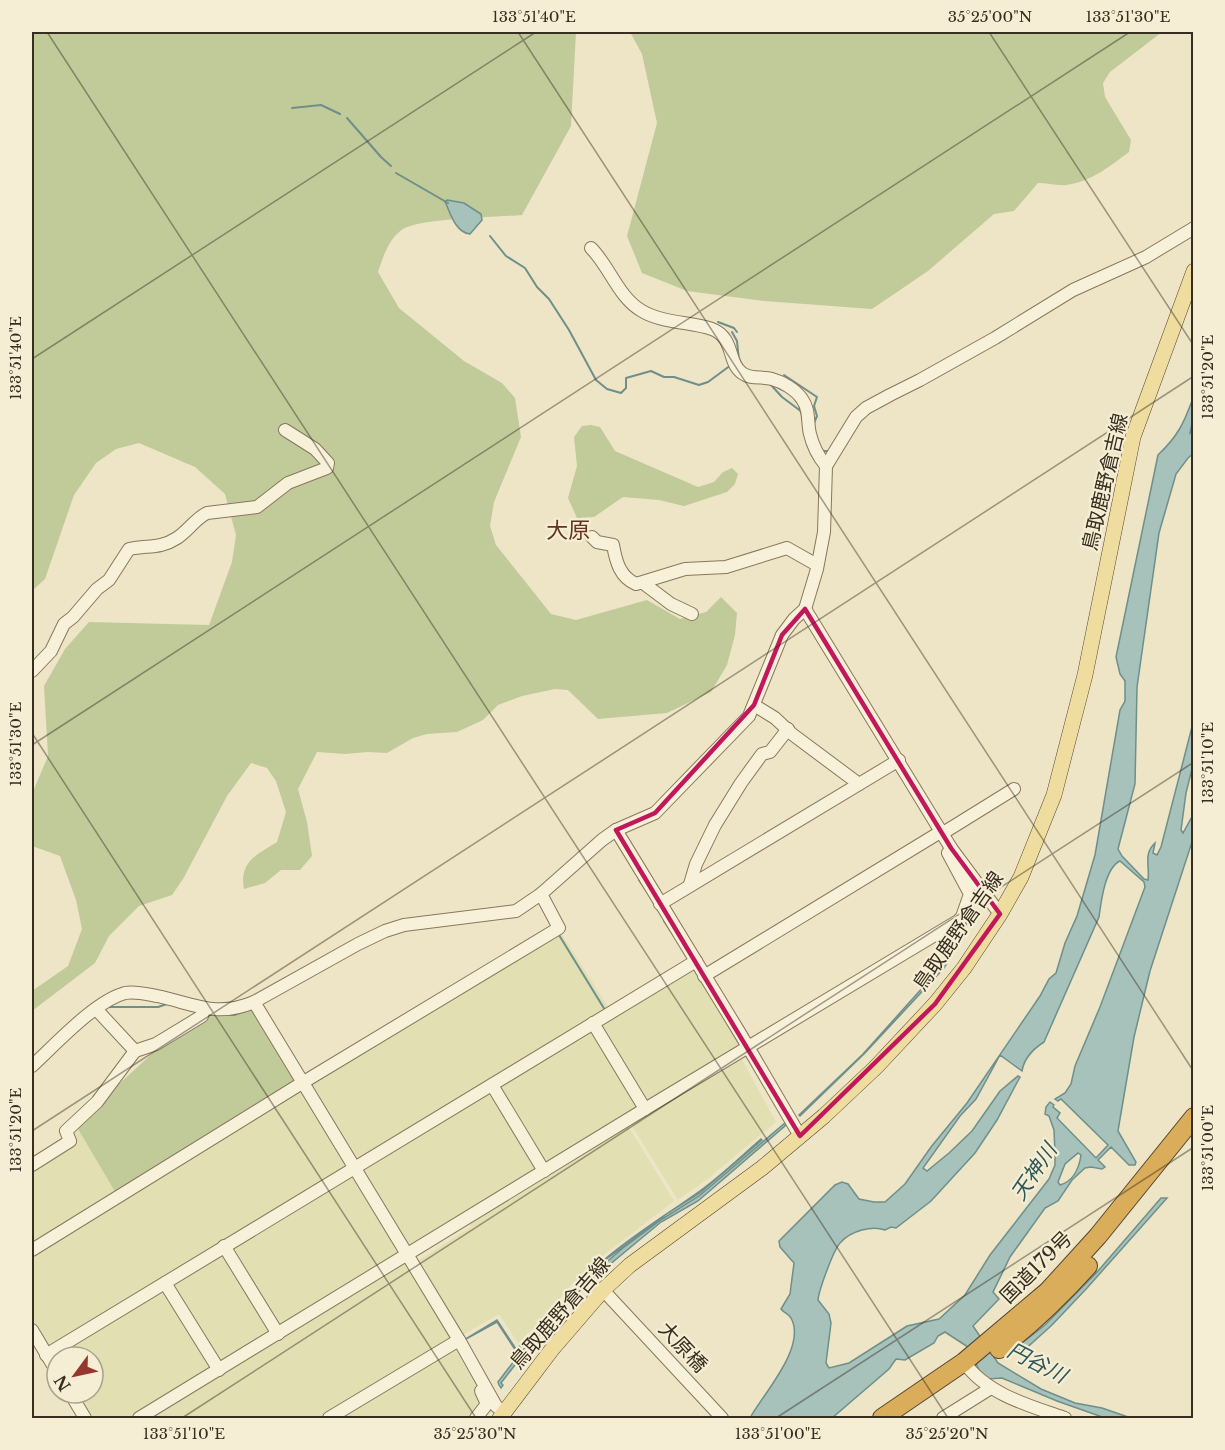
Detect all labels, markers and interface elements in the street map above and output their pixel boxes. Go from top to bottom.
text: 133°51'40"E [492,7,576,26]
text: 35°25'00"N [948,7,1032,26]
text: 133°51'30"E [1086,7,1171,26]
text: 133°51'40"E [6,316,25,400]
text: 133°51'20"E [1198,334,1217,419]
street label: 鳥取鹿野倉吉線 [1078,411,1132,553]
district label: 大原 [546,517,590,544]
text: 133°51'30"E [6,701,25,786]
text: 133°51'10"E [1198,722,1217,804]
street label: 鳥取鹿野倉吉線 [908,867,1008,995]
text: 133°51'20"E [6,1087,25,1172]
text: 133°51'00"E [1198,1105,1217,1191]
water label: 天神川 [1006,1137,1064,1205]
street label: 国道179号 [995,1226,1077,1308]
street label: 鳥取鹿野倉吉線 [505,1252,615,1374]
street label: 大原橋 [654,1317,712,1377]
water label: 円谷川 [1003,1337,1073,1390]
north arrow [45,1345,105,1405]
text: N [50,1371,75,1395]
text: 133°51'10"E [143,1424,225,1443]
text: 35°25'30"N [434,1424,516,1443]
text: 133°51'00"E [735,1424,821,1443]
text: 35°25'20"N [906,1424,988,1443]

